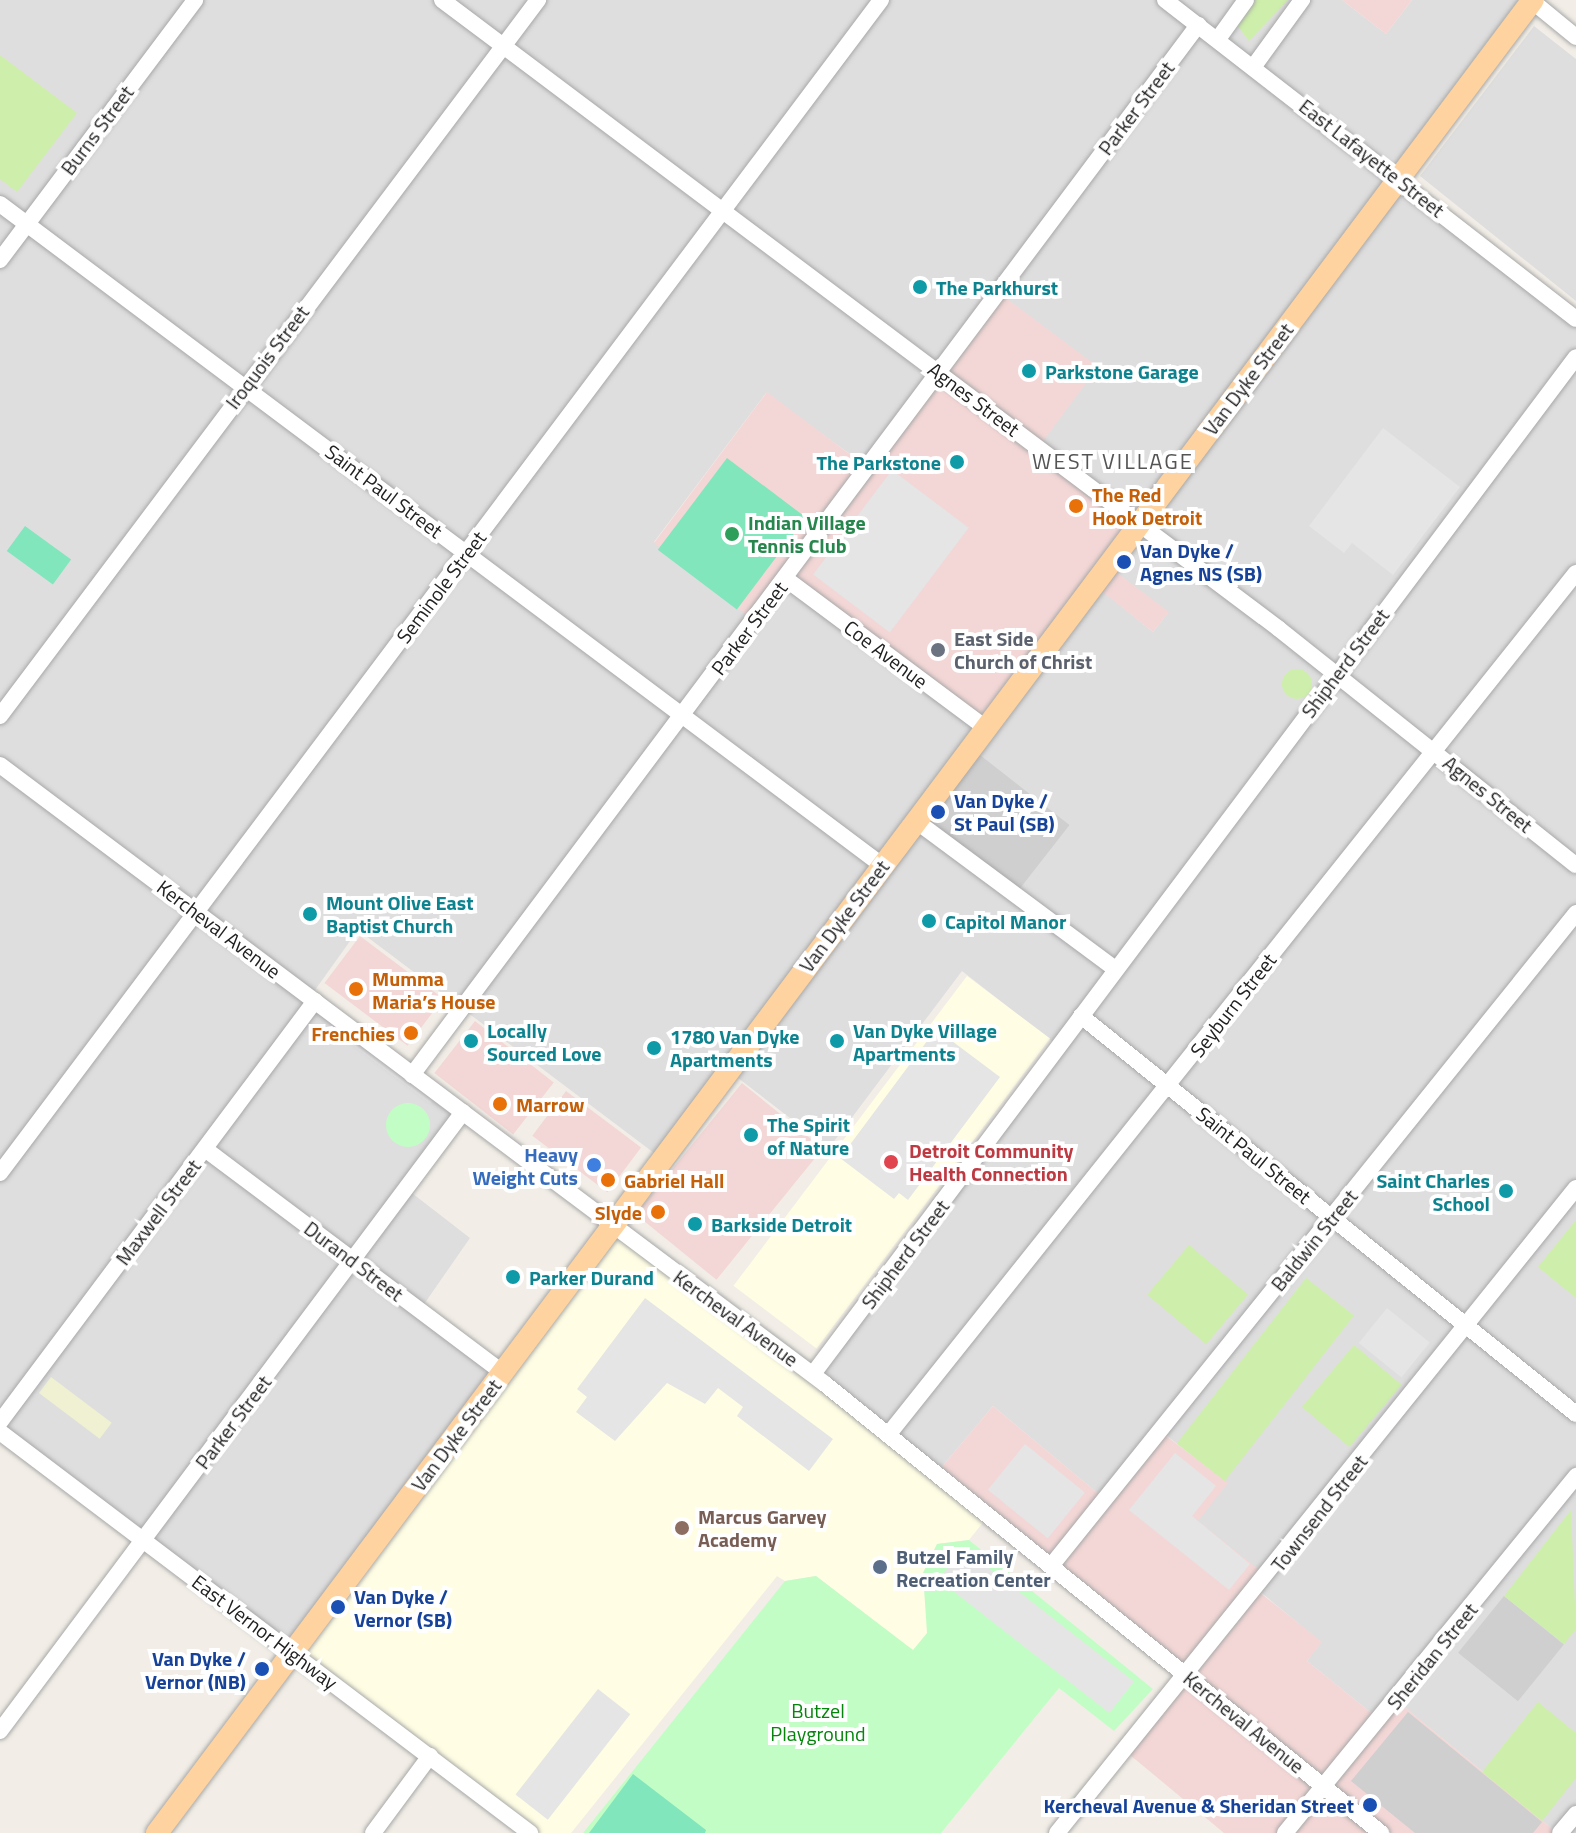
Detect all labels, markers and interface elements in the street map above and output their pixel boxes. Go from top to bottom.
street label: Parker Street [1093,56,1179,160]
street label: Burns Street [56,81,138,179]
street label: East Lafayette Street [1295,94,1449,222]
place label: The Parkhurst [936,275,1058,299]
marker: The Parkhurst [911,278,929,296]
street label: Iroquois Street [220,300,314,414]
street label: Van Dyke Street [1198,318,1298,440]
street label: Agnes Street [924,357,1024,441]
place label: Parkstone Garage [1045,359,1199,383]
marker: Parkstone Garage [1020,362,1038,380]
street label: Saint Paul Street [321,439,447,543]
district label: WEST VILLAGE [1032,449,1194,475]
place label: The Parkstone [817,450,941,474]
marker: The Parkstone [948,453,966,471]
place label: The Red Hook Detroit [1092,482,1202,529]
marker: The Red Hook Detroit [1067,497,1085,515]
place label: Indian Village Tennis Club [748,510,866,557]
marker: Indian Village Tennis Club [723,525,741,543]
street label: Seminole Street [391,526,491,648]
place label: Van Dyke / Agnes NS (SB) [1140,538,1262,585]
marker: Van Dyke / Agnes NS (SB) [1115,553,1133,571]
street label: Parker Street [706,576,792,680]
street label: Shipherd Street [1296,604,1394,722]
street label: Coe Avenue [840,615,932,693]
place label: East Side Church of Christ [954,626,1092,673]
marker: East Side Church of Christ [929,641,947,659]
street label: Agnes Street [1438,751,1538,837]
place label: Van Dyke / St Paul (SB) [954,788,1055,835]
marker: Van Dyke / St Paul (SB) [929,803,947,821]
street label: Van Dyke Street [794,855,894,977]
street label: Kercheval Avenue [153,875,285,983]
place label: Mount Olive East Baptist Church [326,890,474,937]
marker: Mount Olive East Baptist Church [301,905,319,923]
place label: Capitol Manor [945,909,1066,933]
marker: Capitol Manor [920,912,938,930]
street label: Seyburn Street [1185,948,1281,1062]
place label: Mumma Maria’s House [372,966,496,1013]
marker: Mumma Maria’s House [347,980,365,998]
place label: Locally Sourced Love [487,1018,601,1065]
place label: Van Dyke Village Apartments [853,1018,997,1065]
place label: Frenchies [311,1021,395,1045]
marker: Frenchies [402,1024,420,1042]
place label: 1780 Van Dyke Apartments [670,1024,800,1071]
marker: Locally Sourced Love [462,1032,480,1050]
marker: Van Dyke Village Apartments [828,1032,846,1050]
marker: 1780 Van Dyke Apartments [645,1039,663,1057]
place label: Marrow [516,1092,584,1116]
marker: Marrow [491,1095,509,1113]
street label: Saint Paul Street [1192,1102,1316,1208]
place label: The Spirit of Nature [767,1112,850,1159]
marker: The Spirit of Nature [742,1126,760,1144]
place label: Detroit Community Health Connection [909,1138,1074,1185]
place label: Heavy Weight Cuts [472,1142,578,1189]
marker: Detroit Community Health Connection [880,1151,902,1173]
street label: Maxwell Street [110,1154,206,1270]
marker: Heavy Weight Cuts [585,1156,603,1174]
place label: Gabriel Hall [624,1168,724,1192]
place label: Saint Charles School [1376,1168,1490,1215]
marker: Gabriel Hall [599,1171,617,1189]
marker: Saint Charles School [1497,1182,1515,1200]
street label: Baldwin Street [1266,1184,1362,1296]
street label: Shipherd Street [856,1195,954,1313]
place label: Slyde [595,1200,642,1224]
marker: Slyde [649,1203,667,1221]
place label: Barkside Detroit [711,1212,852,1236]
marker: Barkside Detroit [686,1215,704,1233]
street label: Durand Street [300,1216,408,1306]
place label: Parker Durand [529,1265,654,1289]
street label: Kercheval Avenue [669,1265,803,1371]
marker: Parker Durand [504,1268,522,1286]
street label: Parker Street [190,1370,276,1474]
street label: Van Dyke Street [406,1374,506,1496]
street label: Townsend Street [1266,1450,1372,1576]
place label: Marcus Garvey Academy [698,1504,826,1551]
marker: Marcus Garvey Academy [673,1519,691,1537]
place label: Butzel Family Recreation Center [896,1544,1051,1591]
marker: Butzel Family Recreation Center [871,1558,889,1576]
street label: East Vernor Highway [188,1569,342,1695]
place label: Van Dyke / Vernor (SB) [354,1584,452,1631]
marker: Van Dyke / Vernor (SB) [329,1598,347,1616]
street label: Sheridan Street [1382,1598,1482,1714]
place label: Van Dyke / Vernor (NB) [145,1646,246,1693]
marker: Van Dyke / Vernor (NB) [253,1660,271,1678]
street label: Kercheval Avenue [1179,1666,1309,1778]
park label: Butzel Playground [770,1698,866,1745]
place label: Kercheval Avenue & Sheridan Street [1043,1793,1354,1817]
marker: Kercheval Avenue & Sheridan Street [1361,1796,1379,1814]

